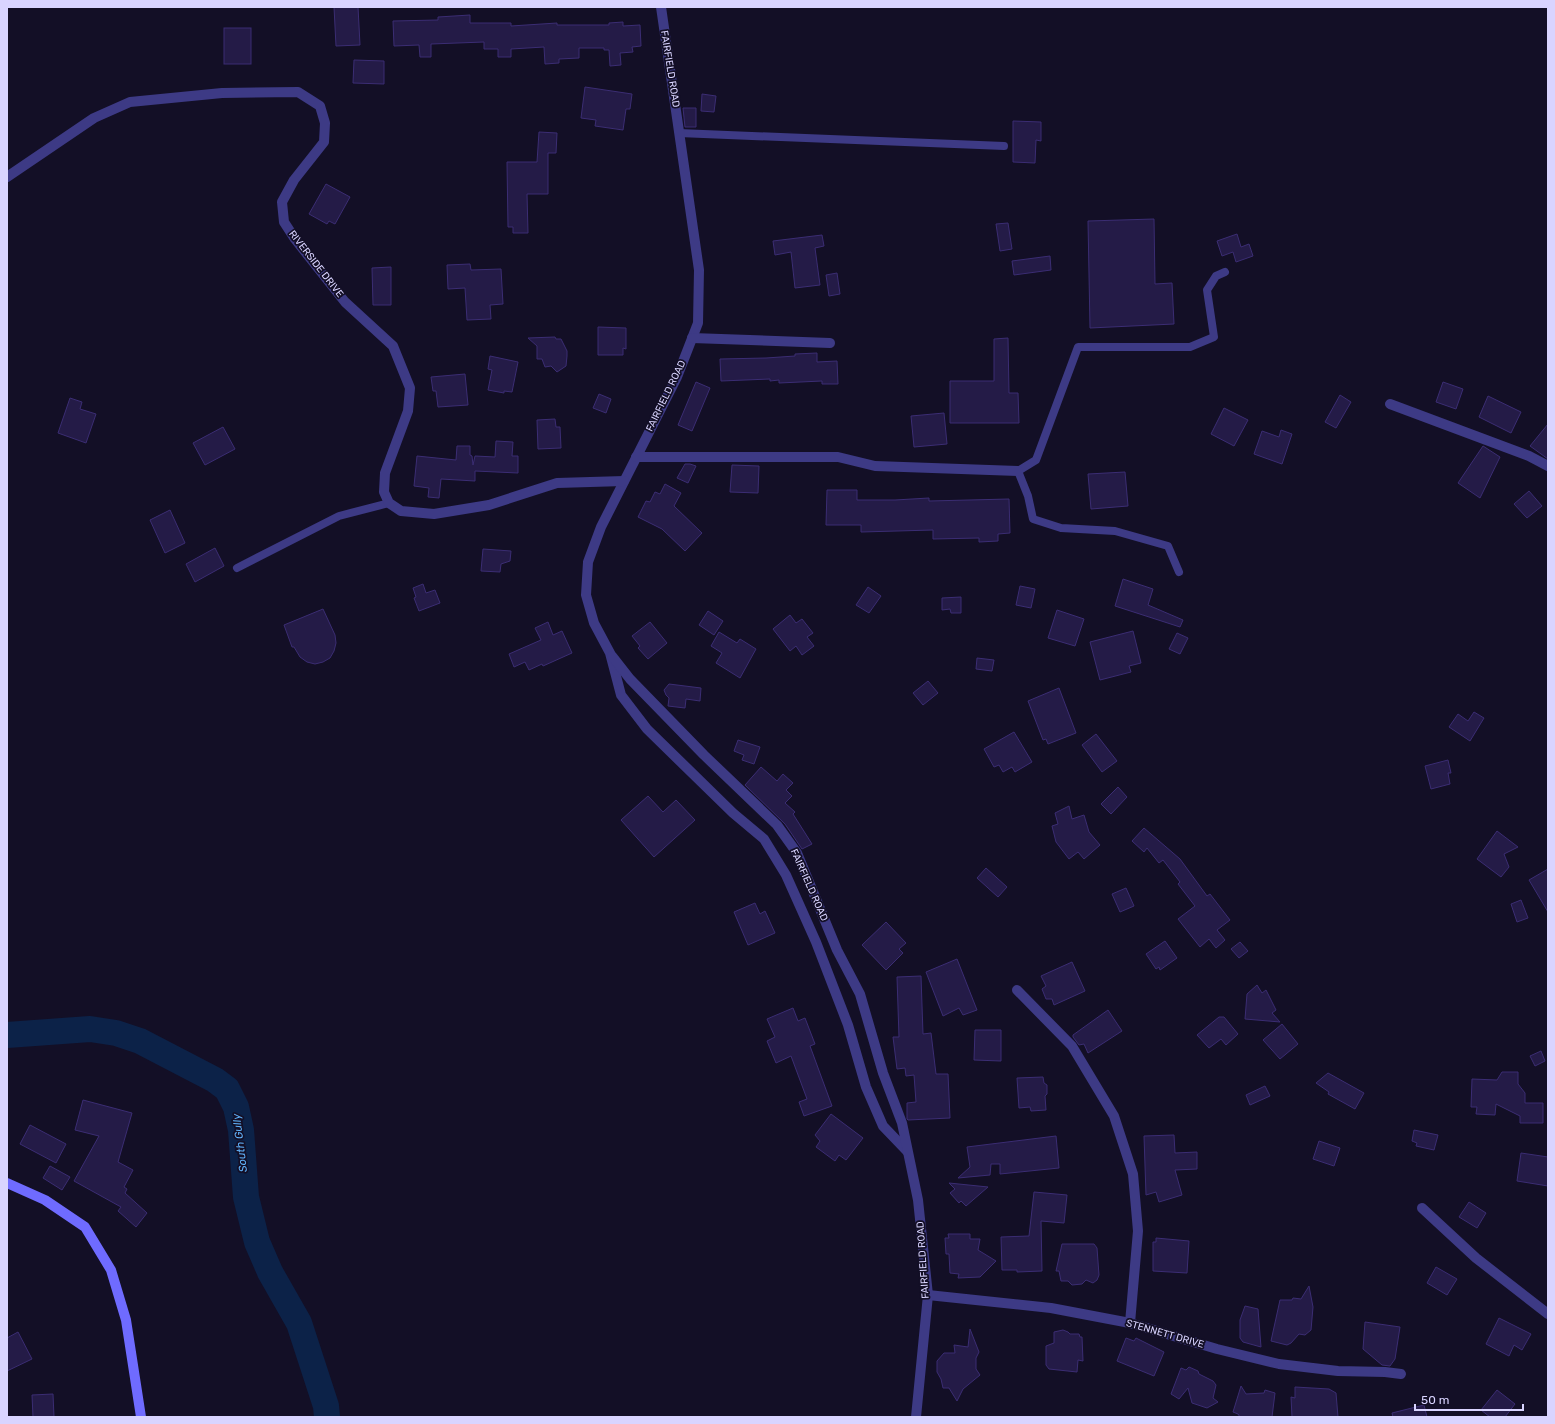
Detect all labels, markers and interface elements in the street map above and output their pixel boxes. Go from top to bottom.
street label: FAIRFIELD ROAD [658,30,682,108]
street label: RIVERSIDE DRIVE [286,228,346,300]
street label: FAIRFIELD ROAD [644,358,688,434]
street label: FAIRFIELD ROAD [788,847,830,923]
water label: South Gully [230,1112,250,1173]
street label: FAIRFIELD ROAD [914,1221,932,1299]
street label: STENNETT DRIVE [1125,1317,1205,1351]
scale bar [1415,1386,1523,1412]
text: 50 m [1421,1393,1449,1407]

